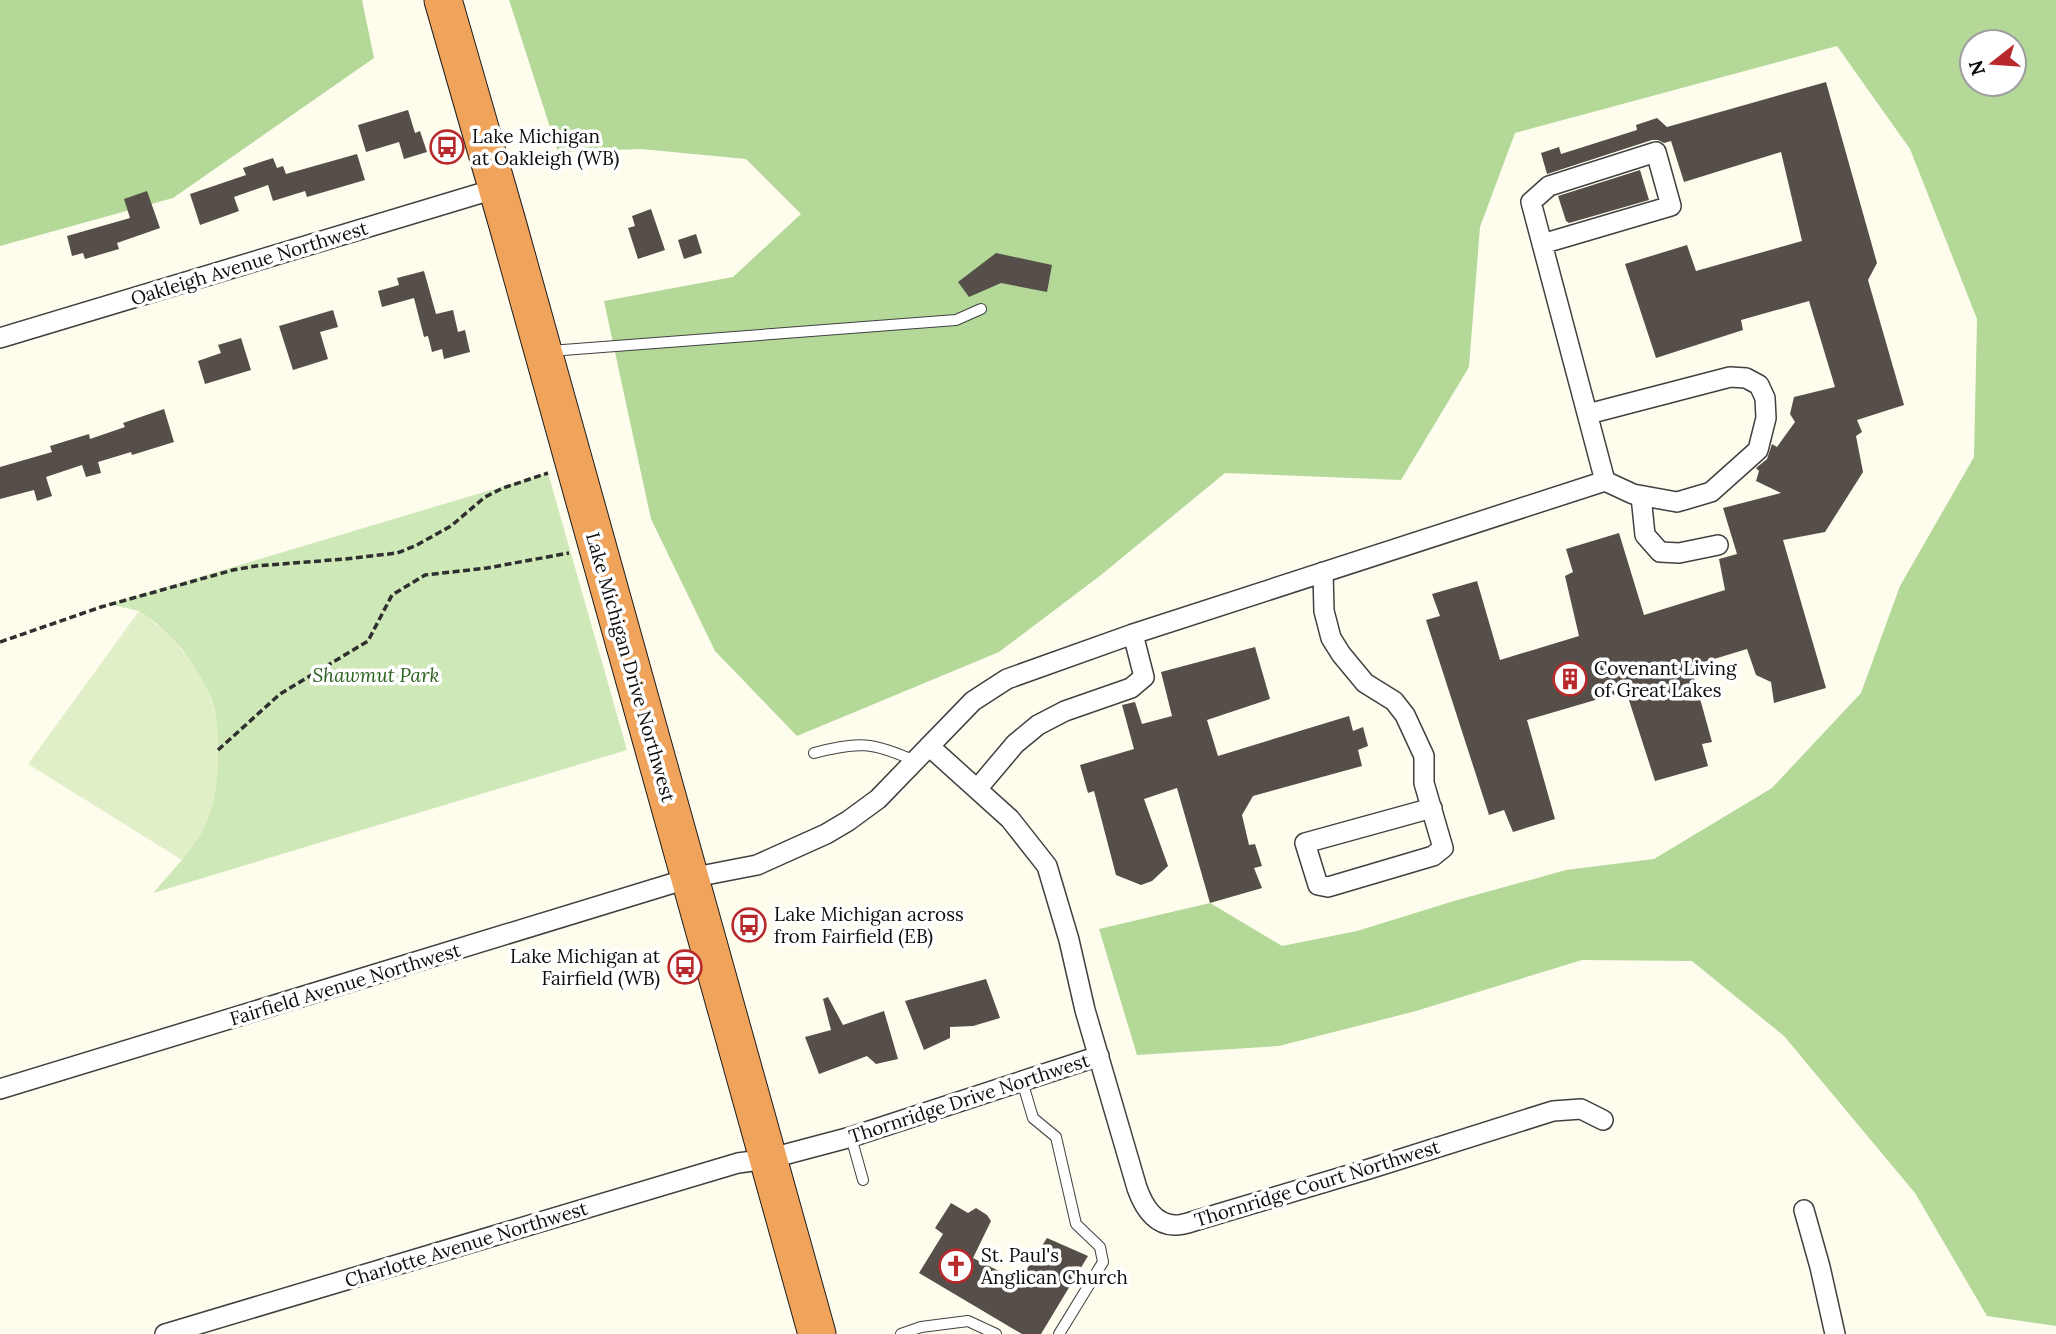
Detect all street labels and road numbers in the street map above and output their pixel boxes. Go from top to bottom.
street label: Oakleigh Avenue Northwest [128,215,371,311]
street label: Lake Michigan Drive Northwest [581,529,681,805]
street label: Fairfield Avenue Northwest [227,937,464,1031]
street label: Thornridge Drive Northwest [846,1048,1093,1148]
street label: Thornridge Court Northwest [1191,1134,1443,1232]
street label: Charlotte Avenue Northwest [342,1195,591,1292]

